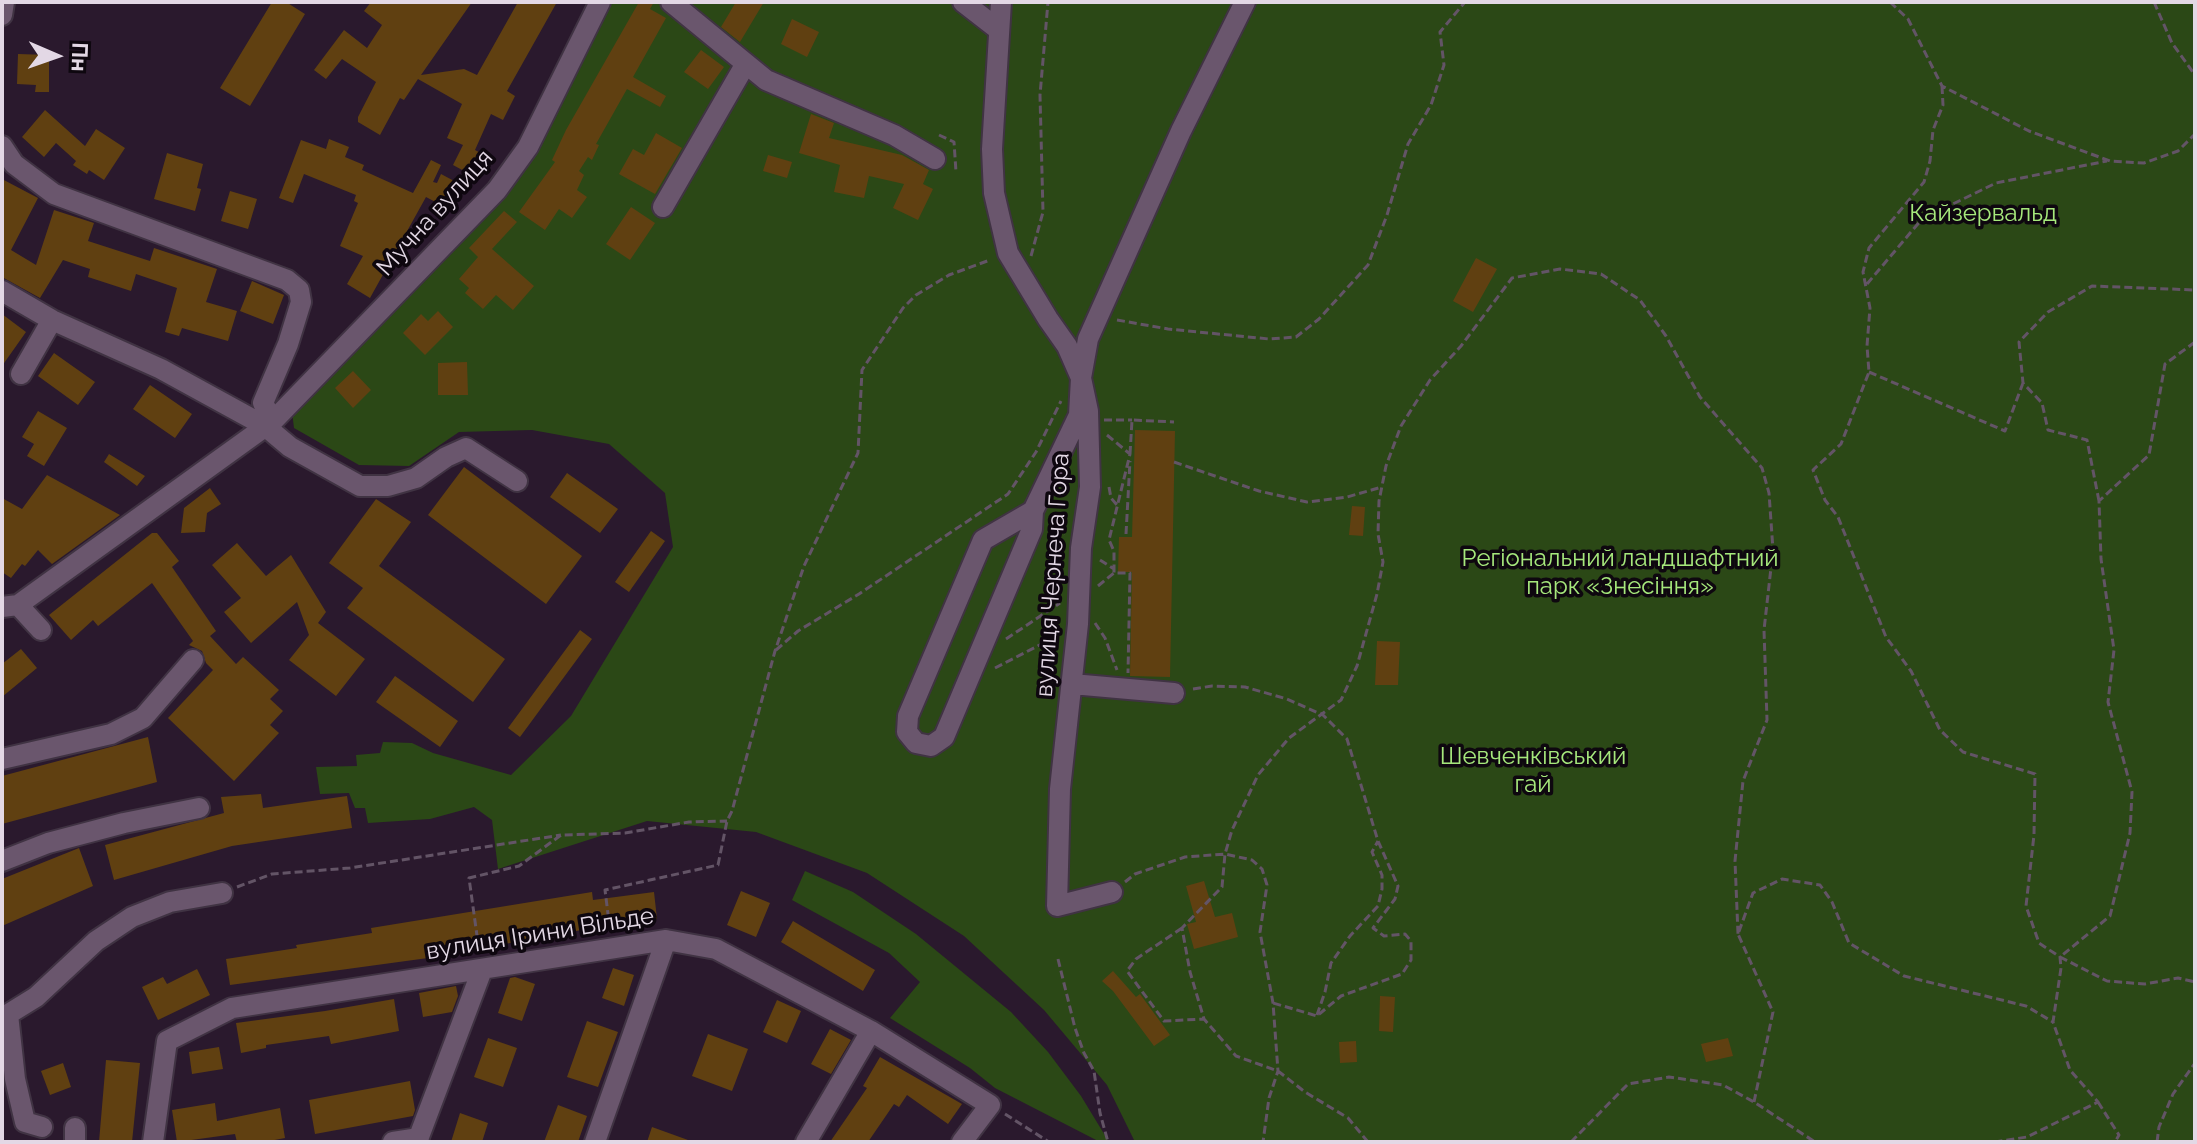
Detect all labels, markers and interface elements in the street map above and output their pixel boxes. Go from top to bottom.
north arrow [16,16,96,96]
text: Пн [66,42,93,72]
street label: Мучна вулиця [371,144,499,282]
park label: Кайзервальд [1909,200,2057,228]
street label: вулиця Чернеча Гора [1030,452,1076,698]
park label: Регіональний ландшафтний парк «Знесіння» [1462,545,1778,601]
park label: Шевченківський гай [1440,743,1626,799]
street label: вулиця Ірини Вільде [424,902,656,966]

